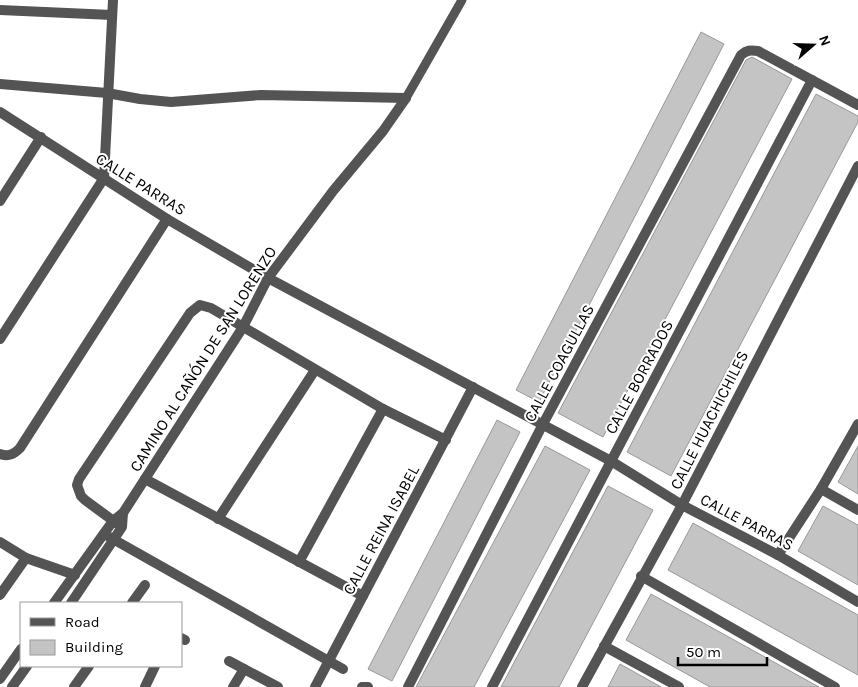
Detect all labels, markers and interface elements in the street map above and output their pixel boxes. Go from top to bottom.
north arrow [788,20,838,70]
text: N [815,33,834,48]
street label: CALLE PARRAS [92,149,190,219]
street label: CAMINO AL CAÑÓN DE SAN LORENZO [126,243,280,475]
street label: CALLE COAGULLAS [520,301,598,425]
street label: CALLE BORRADOS [601,317,677,437]
street label: CALLE HUACHICHILES [666,347,752,493]
street label: CALLE REINA ISABEL [339,462,423,598]
street label: CALLE PARRAS [697,490,797,554]
legend [20,602,182,667]
text: Road [65,613,100,631]
scale bar [678,634,767,666]
text: Building [65,638,123,656]
text: 50 m [686,643,721,661]

